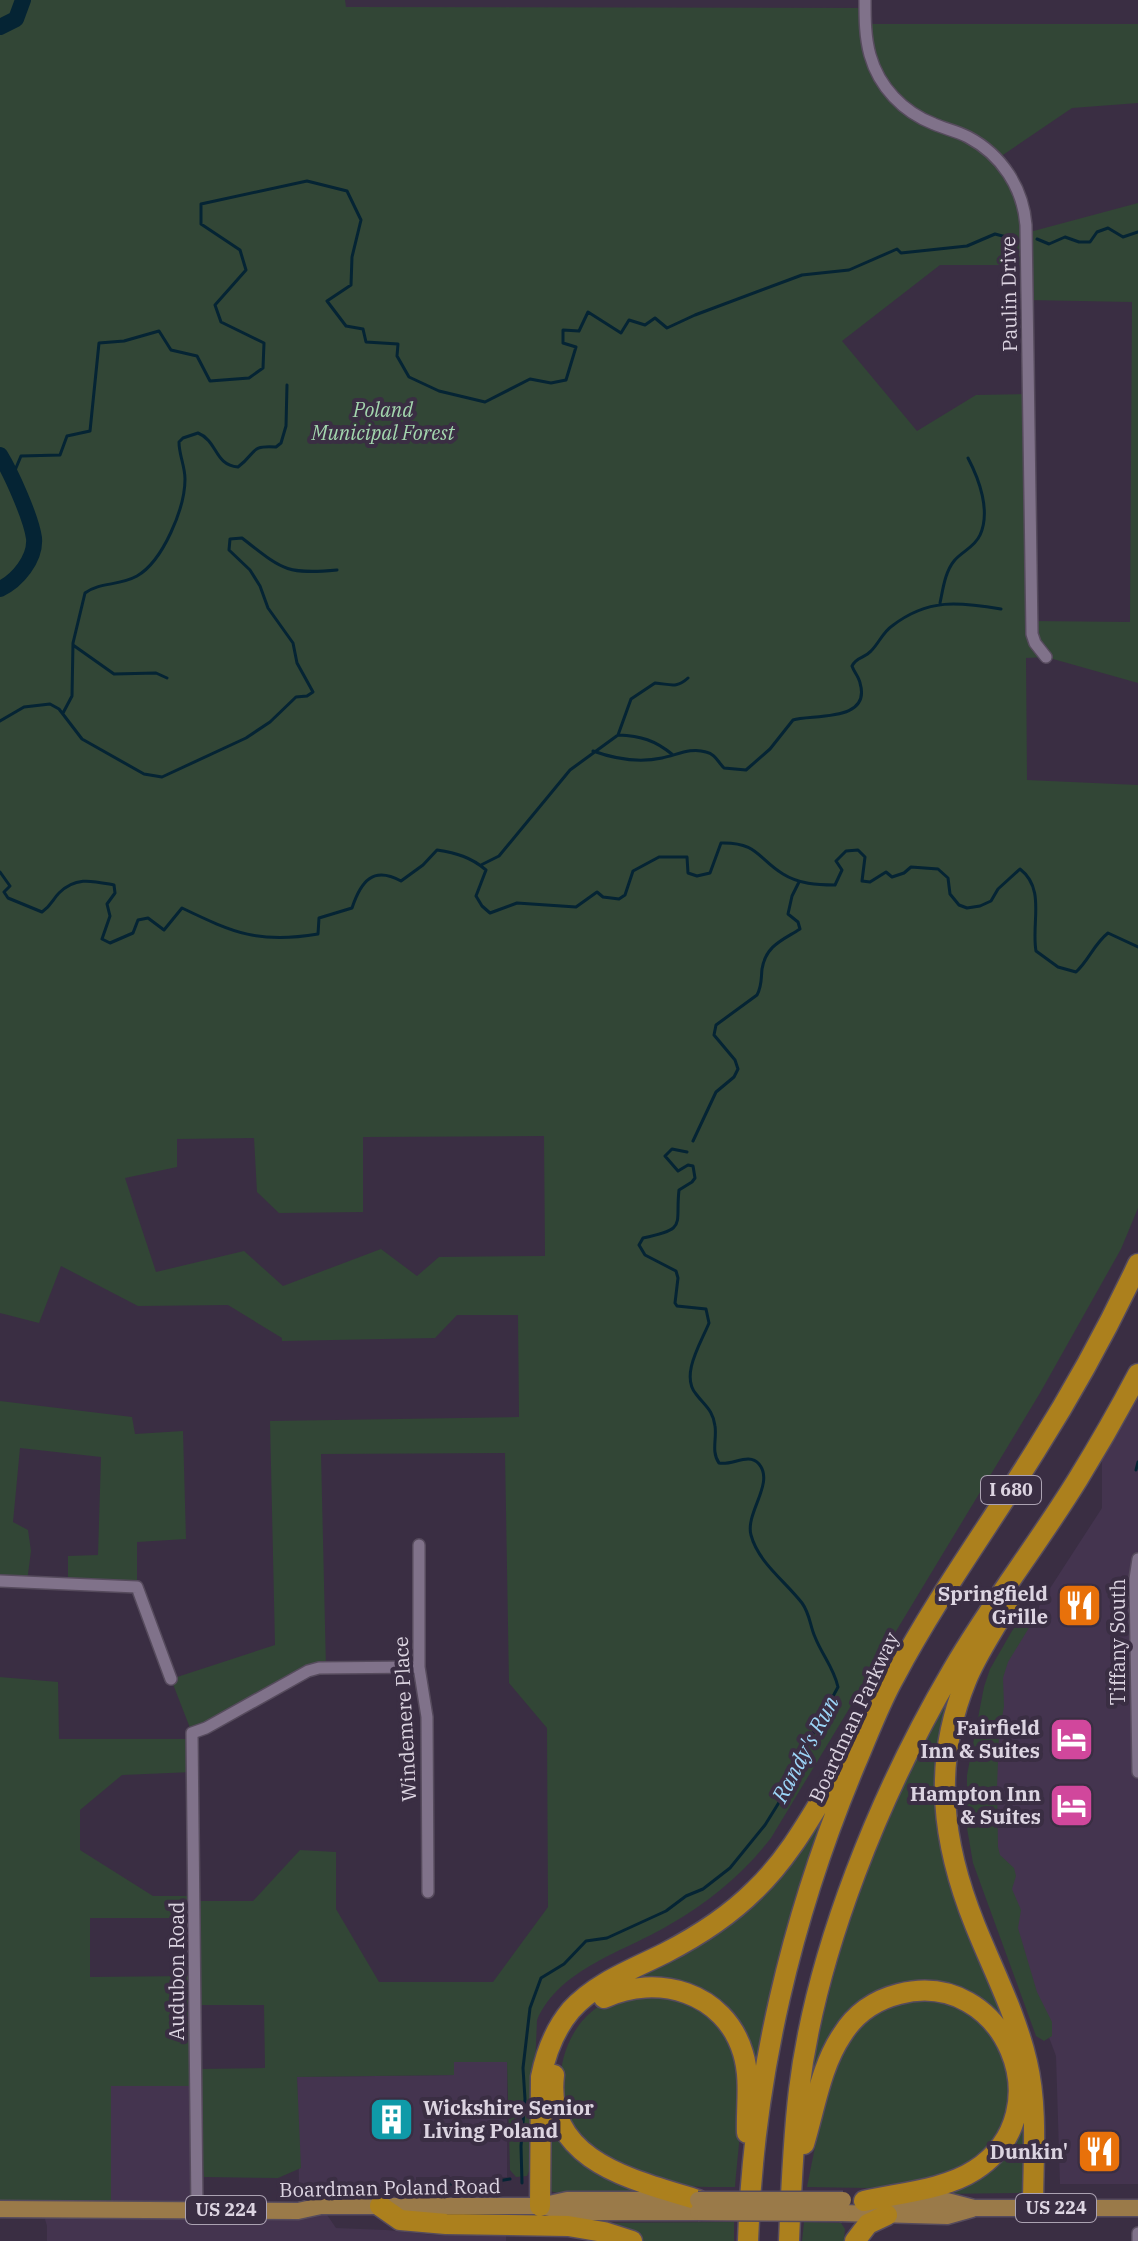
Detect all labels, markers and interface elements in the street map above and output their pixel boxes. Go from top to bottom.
street label: Paulin Drive [994,236,1023,352]
park label: Poland Municipal Forest [310,396,455,446]
road number: I 680 [981,1476,1041,1504]
street label: Tiffany South [1104,1579,1131,1705]
place label: Springfield Grille [938,1580,1048,1630]
restaurant icon: Springfield Grille [1055,1582,1103,1630]
street label: Boardman Parkway [802,1627,905,1806]
street label: Windemere Place [387,1636,422,1802]
water label: Randy's Run [764,1690,845,1808]
place label: Fairfield Inn & Suites [920,1714,1040,1764]
hotel icon: Fairfield Inn & Suites [1047,1716,1095,1764]
place label: Hampton Inn & Suites [910,1780,1041,1830]
hotel icon: Hampton Inn & Suites [1048,1782,1096,1830]
street label: Audubon Road [163,1902,190,2040]
place label: Wickshire Senior Living Poland [423,2094,594,2144]
building icon: Wickshire Senior Living Poland [368,2095,416,2143]
restaurant icon: Dunkin' [1075,2128,1123,2176]
place label: Dunkin' [990,2138,1068,2165]
street label: Boardman Poland Road [279,2172,501,2203]
road number: US 224 [1016,2194,1096,2222]
road number: US 224 [186,2196,266,2224]

